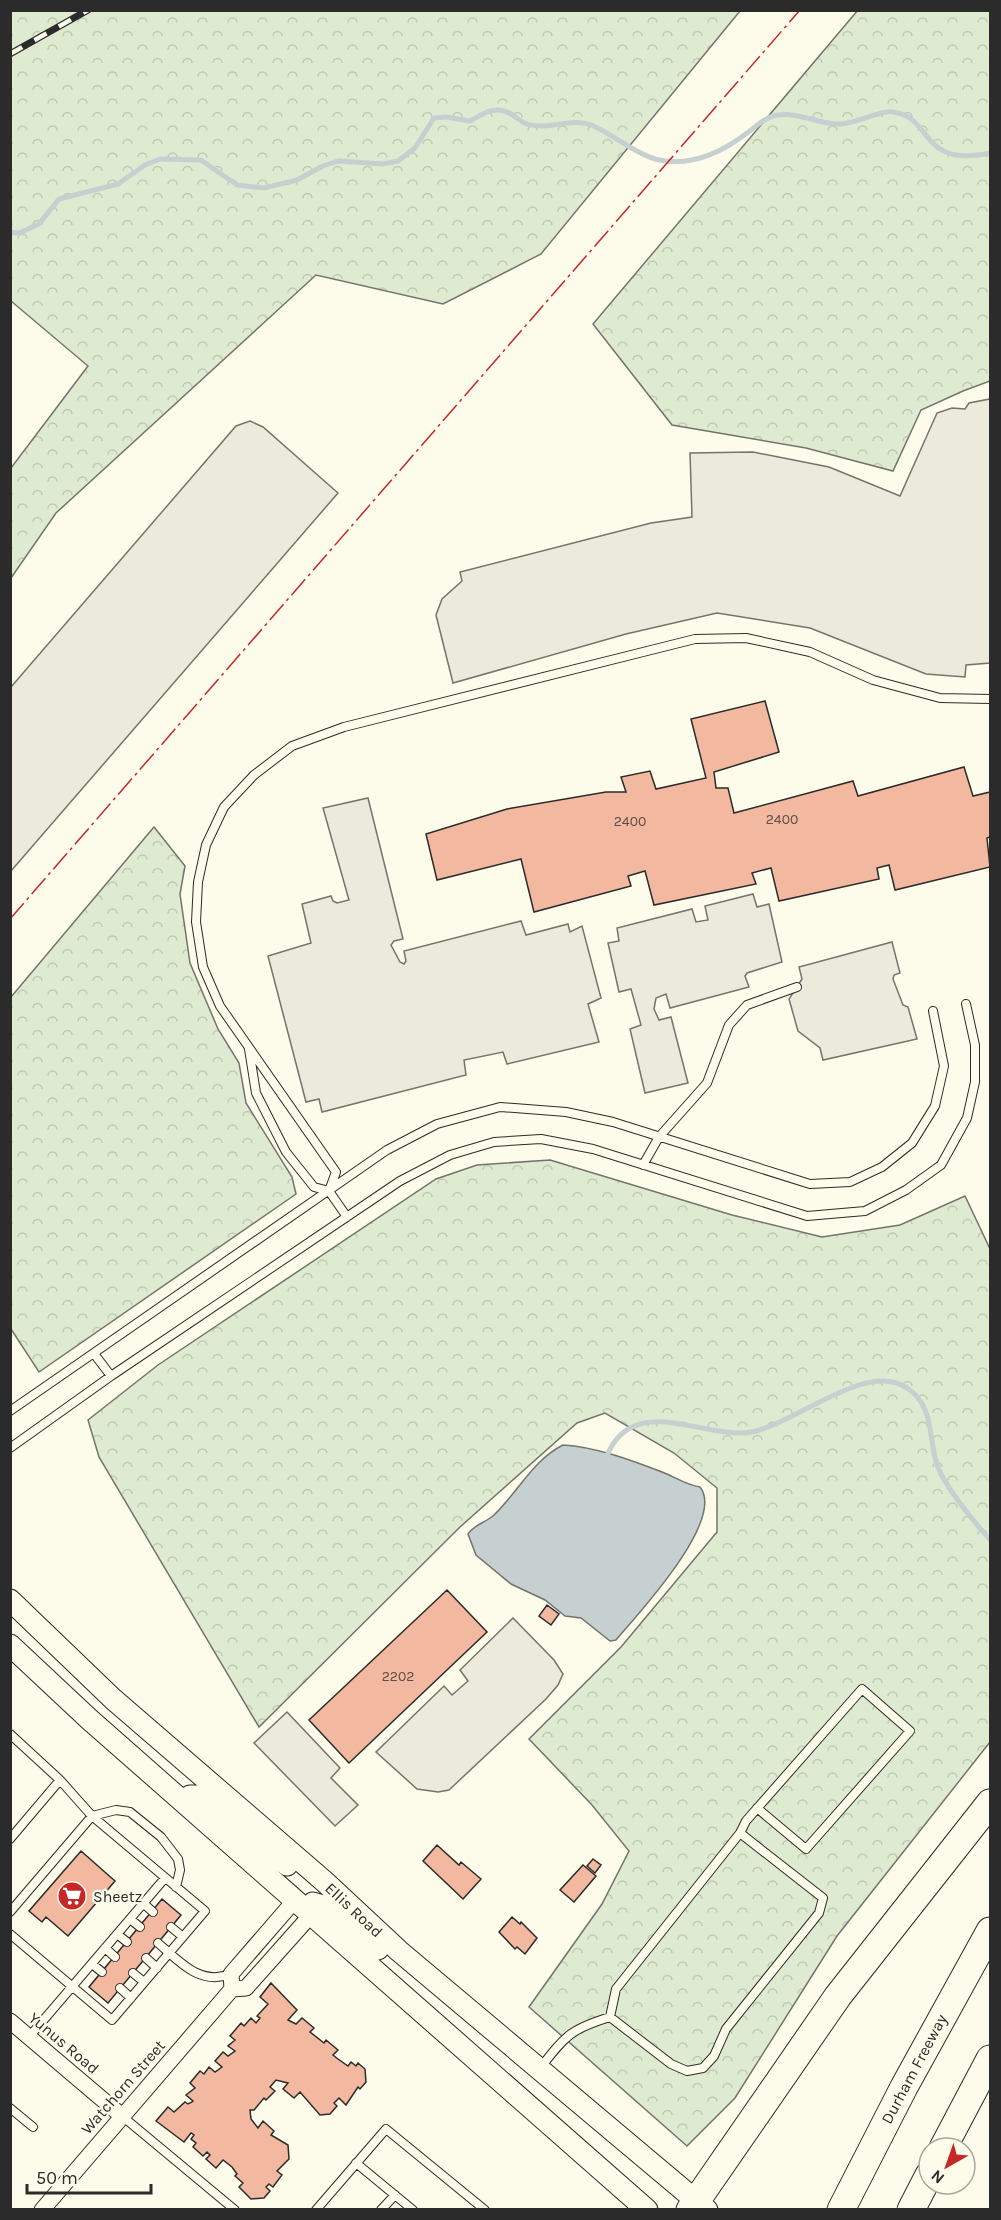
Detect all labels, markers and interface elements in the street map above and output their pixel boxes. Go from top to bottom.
house number: 2400 [766,811,798,828]
house number: 2400 [614,813,646,830]
house number: 2202 [382,1668,414,1685]
street label: Ellis Road [321,1879,387,1941]
supermarket icon: Sheetz [56,1880,88,1912]
place label: Sheetz [93,1887,142,1906]
street label: Yunus Road [25,2008,103,2078]
street label: Durham Freeway [877,2010,951,2127]
street label: Watchorn Street [77,2036,169,2138]
north arrow [917,2136,977,2196]
scale bar [27,2157,152,2195]
text: N [927,2166,948,2188]
text: 50 m [36,2167,78,2189]

